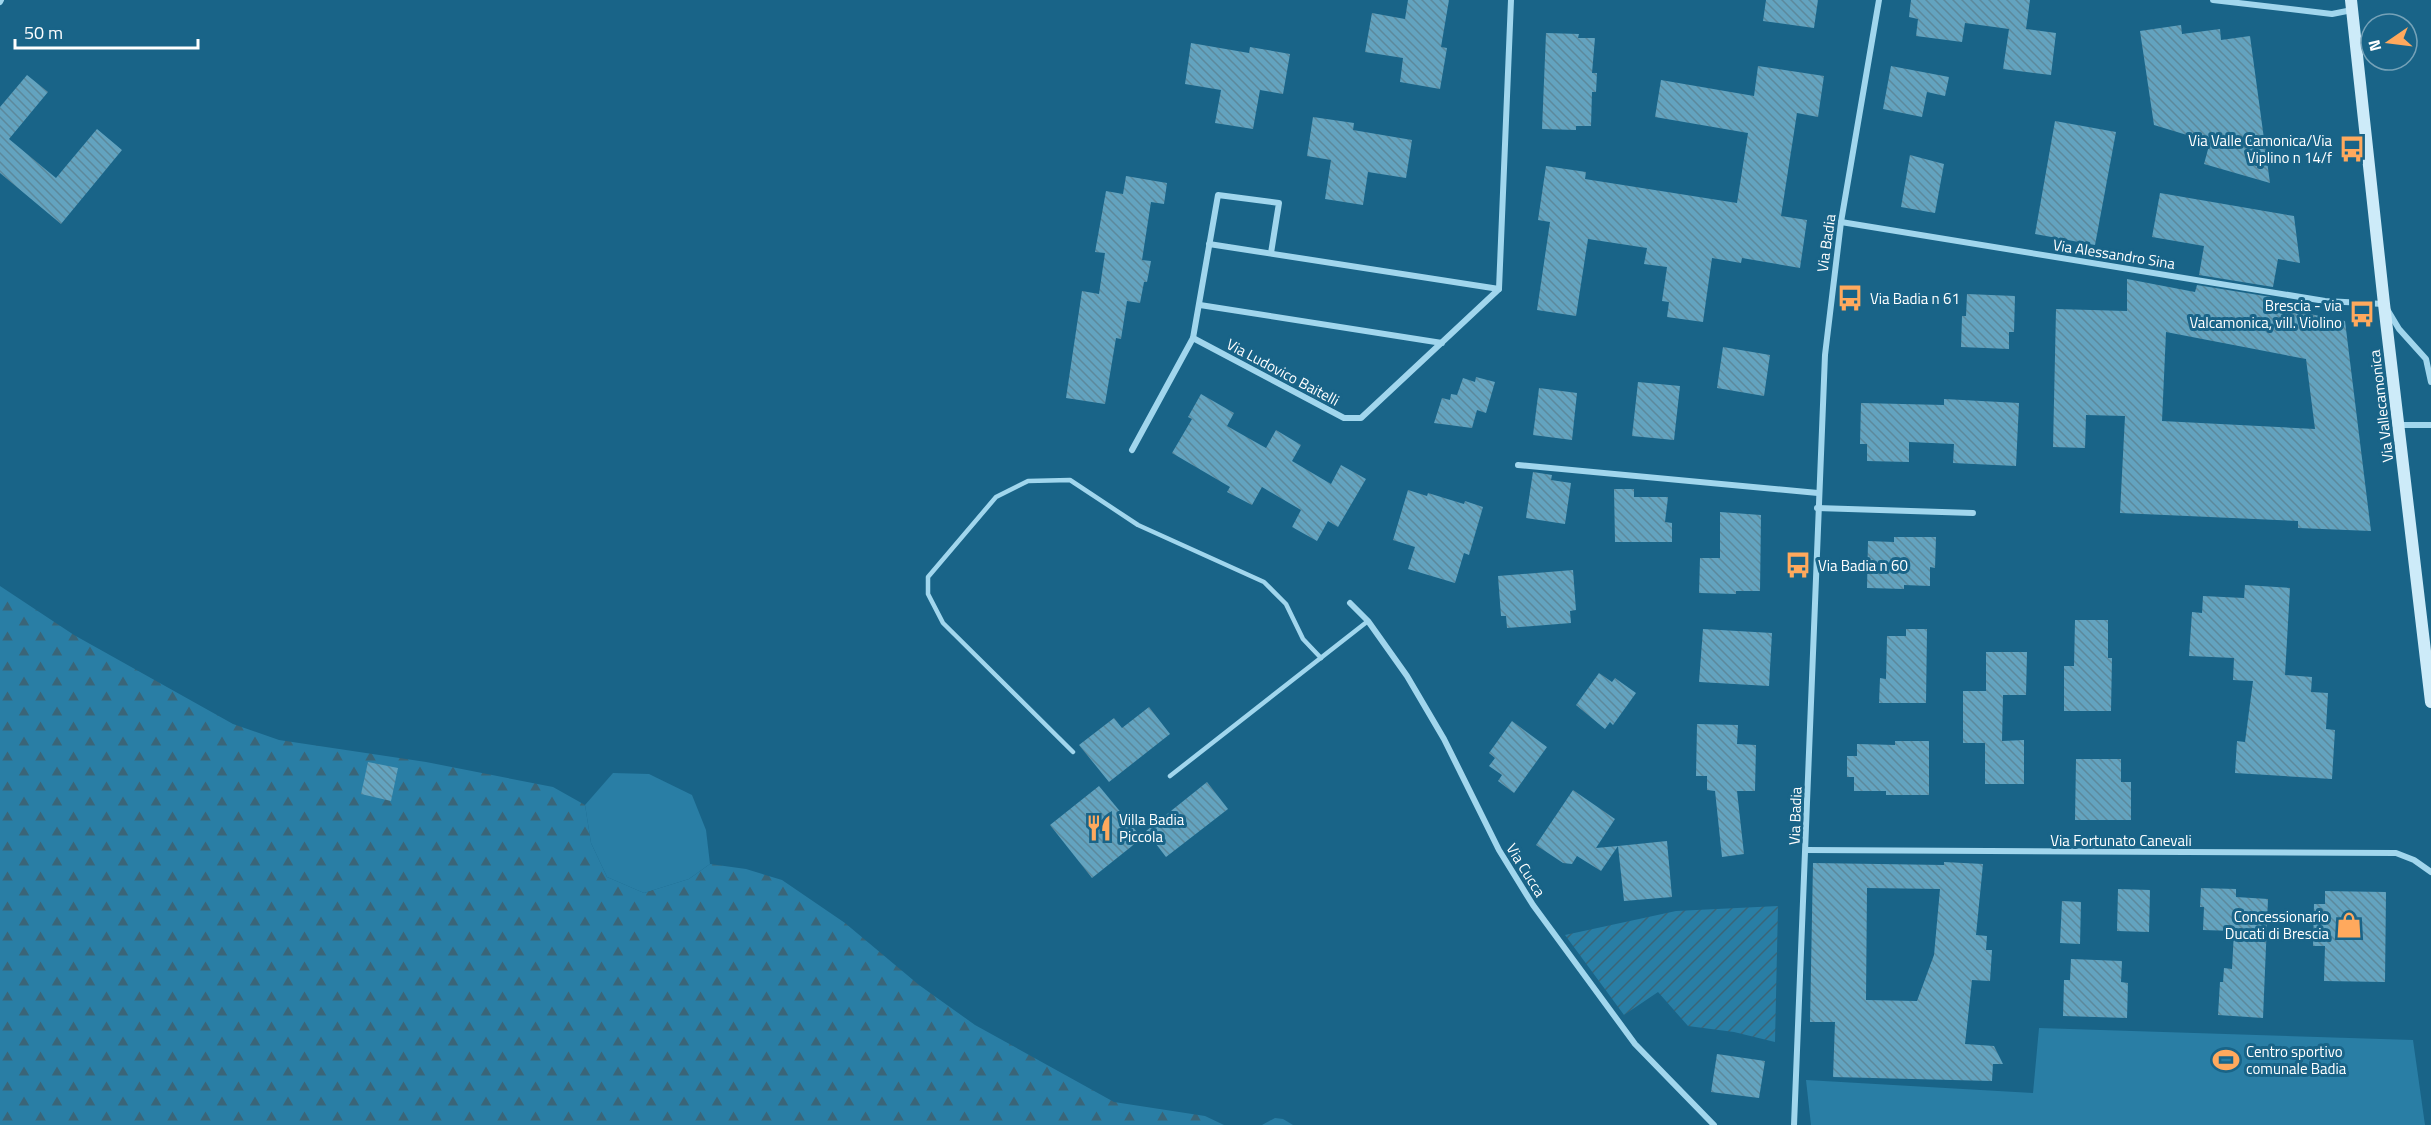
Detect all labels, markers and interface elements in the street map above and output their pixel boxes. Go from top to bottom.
scale bar [15,12,198,50]
north arrow [2359,12,2419,72]
text: 50 m [24,19,63,46]
text: N [2361,37,2387,54]
place label: Via Valle Camonica/Via Viplino n 14/f [2188,129,2332,169]
bus stop icon: Via Valle Camonica/Via Viplino n 14/f [2337,134,2367,164]
street label: Via Badia [1811,212,1842,273]
street label: Via Alessandro Sina [2051,233,2177,275]
bus stop icon: Via Badia n 61 [1835,283,1865,313]
place label: Via Badia n 61 [1870,287,1960,310]
place label: Brescia - via Valcamonica, vill. Violino [2190,294,2342,334]
bus stop icon: Brescia - via Valcamonica, vill. Violino [2347,299,2377,329]
street label: Via Ludovico Baitelli [1222,333,1344,411]
street label: Via Vallecamonica [2363,348,2399,464]
bus stop icon: Via Badia n 60 [1783,550,1813,580]
place label: Via Badia n 60 [1818,554,1908,577]
street label: Via Badia [1782,786,1808,846]
place label: Villa Badia Piccola [1119,808,1185,848]
restaurant icon: Villa Badia Piccola [1084,813,1114,843]
street label: Via Fortunato Canevali [2050,829,2192,852]
street label: Via Cucca [1501,839,1552,902]
place label: Concessionario Ducati di Brescia [2225,905,2329,945]
shop icon: Concessionario Ducati di Brescia [2334,910,2364,940]
place label: Centro sportivo comunale Badia [2246,1040,2347,1080]
sports icon: Centro sportivo comunale Badia [2211,1045,2241,1075]

